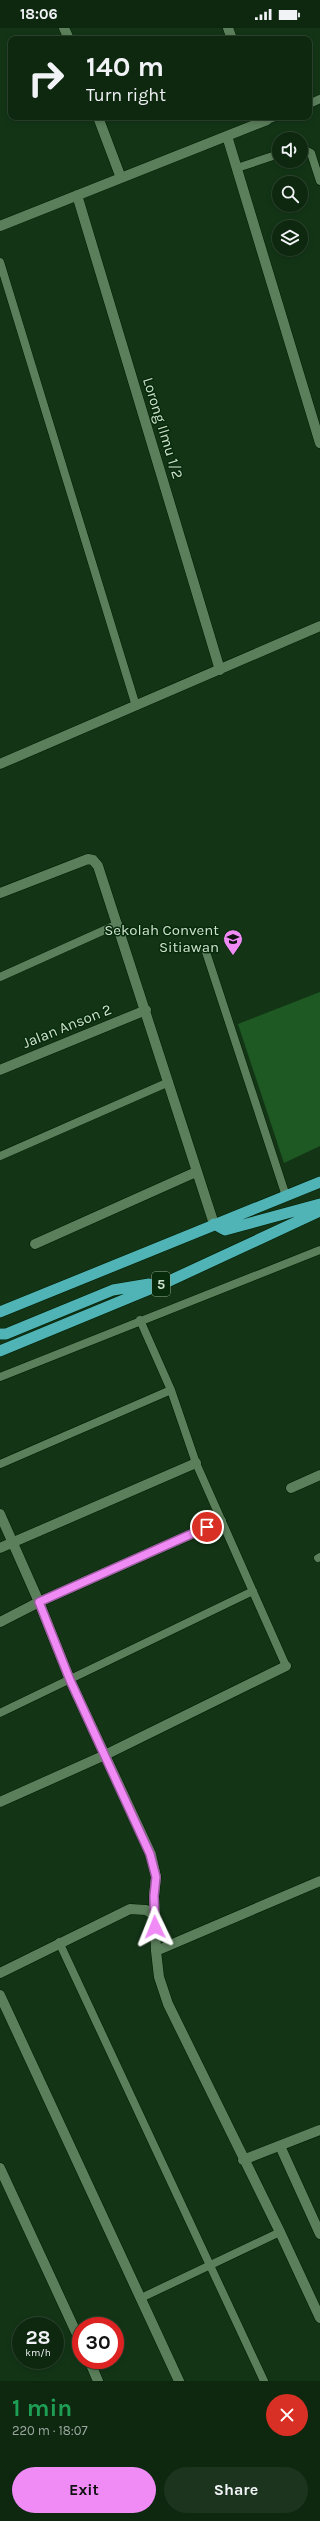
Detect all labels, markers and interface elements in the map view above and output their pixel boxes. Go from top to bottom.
text: 18:06 [20,5,58,23]
text: 140 m [86,50,164,83]
icon: right [20,52,72,104]
text: Turn right [86,84,166,106]
map controls [272,132,308,256]
button: sound [272,132,308,168]
button: search [272,176,308,212]
button: layers [272,220,308,256]
street label: Lorong Ilmu 1/2 [139,375,187,481]
place label: Sekolah Convent Sitiawan [104,921,219,956]
school or university icon: Sekolah Convent Sitiawan [222,928,244,956]
street label: Jalan Anson 2 [20,1000,114,1052]
road number: 5 [152,1272,170,1296]
pin [190,1510,224,1544]
icon: arrive [196,1516,218,1538]
position arrow [134,1906,176,1948]
speed limit sign: 30 [72,2317,124,2369]
text: 28 [25,2326,51,2349]
text: km/h [25,2347,51,2359]
text: 1 min [12,2394,72,2422]
button: close [266,2394,308,2436]
text: 220 m · 18:07 [12,2423,88,2438]
button: Exit [12,2467,156,2513]
button: Share [164,2467,308,2513]

